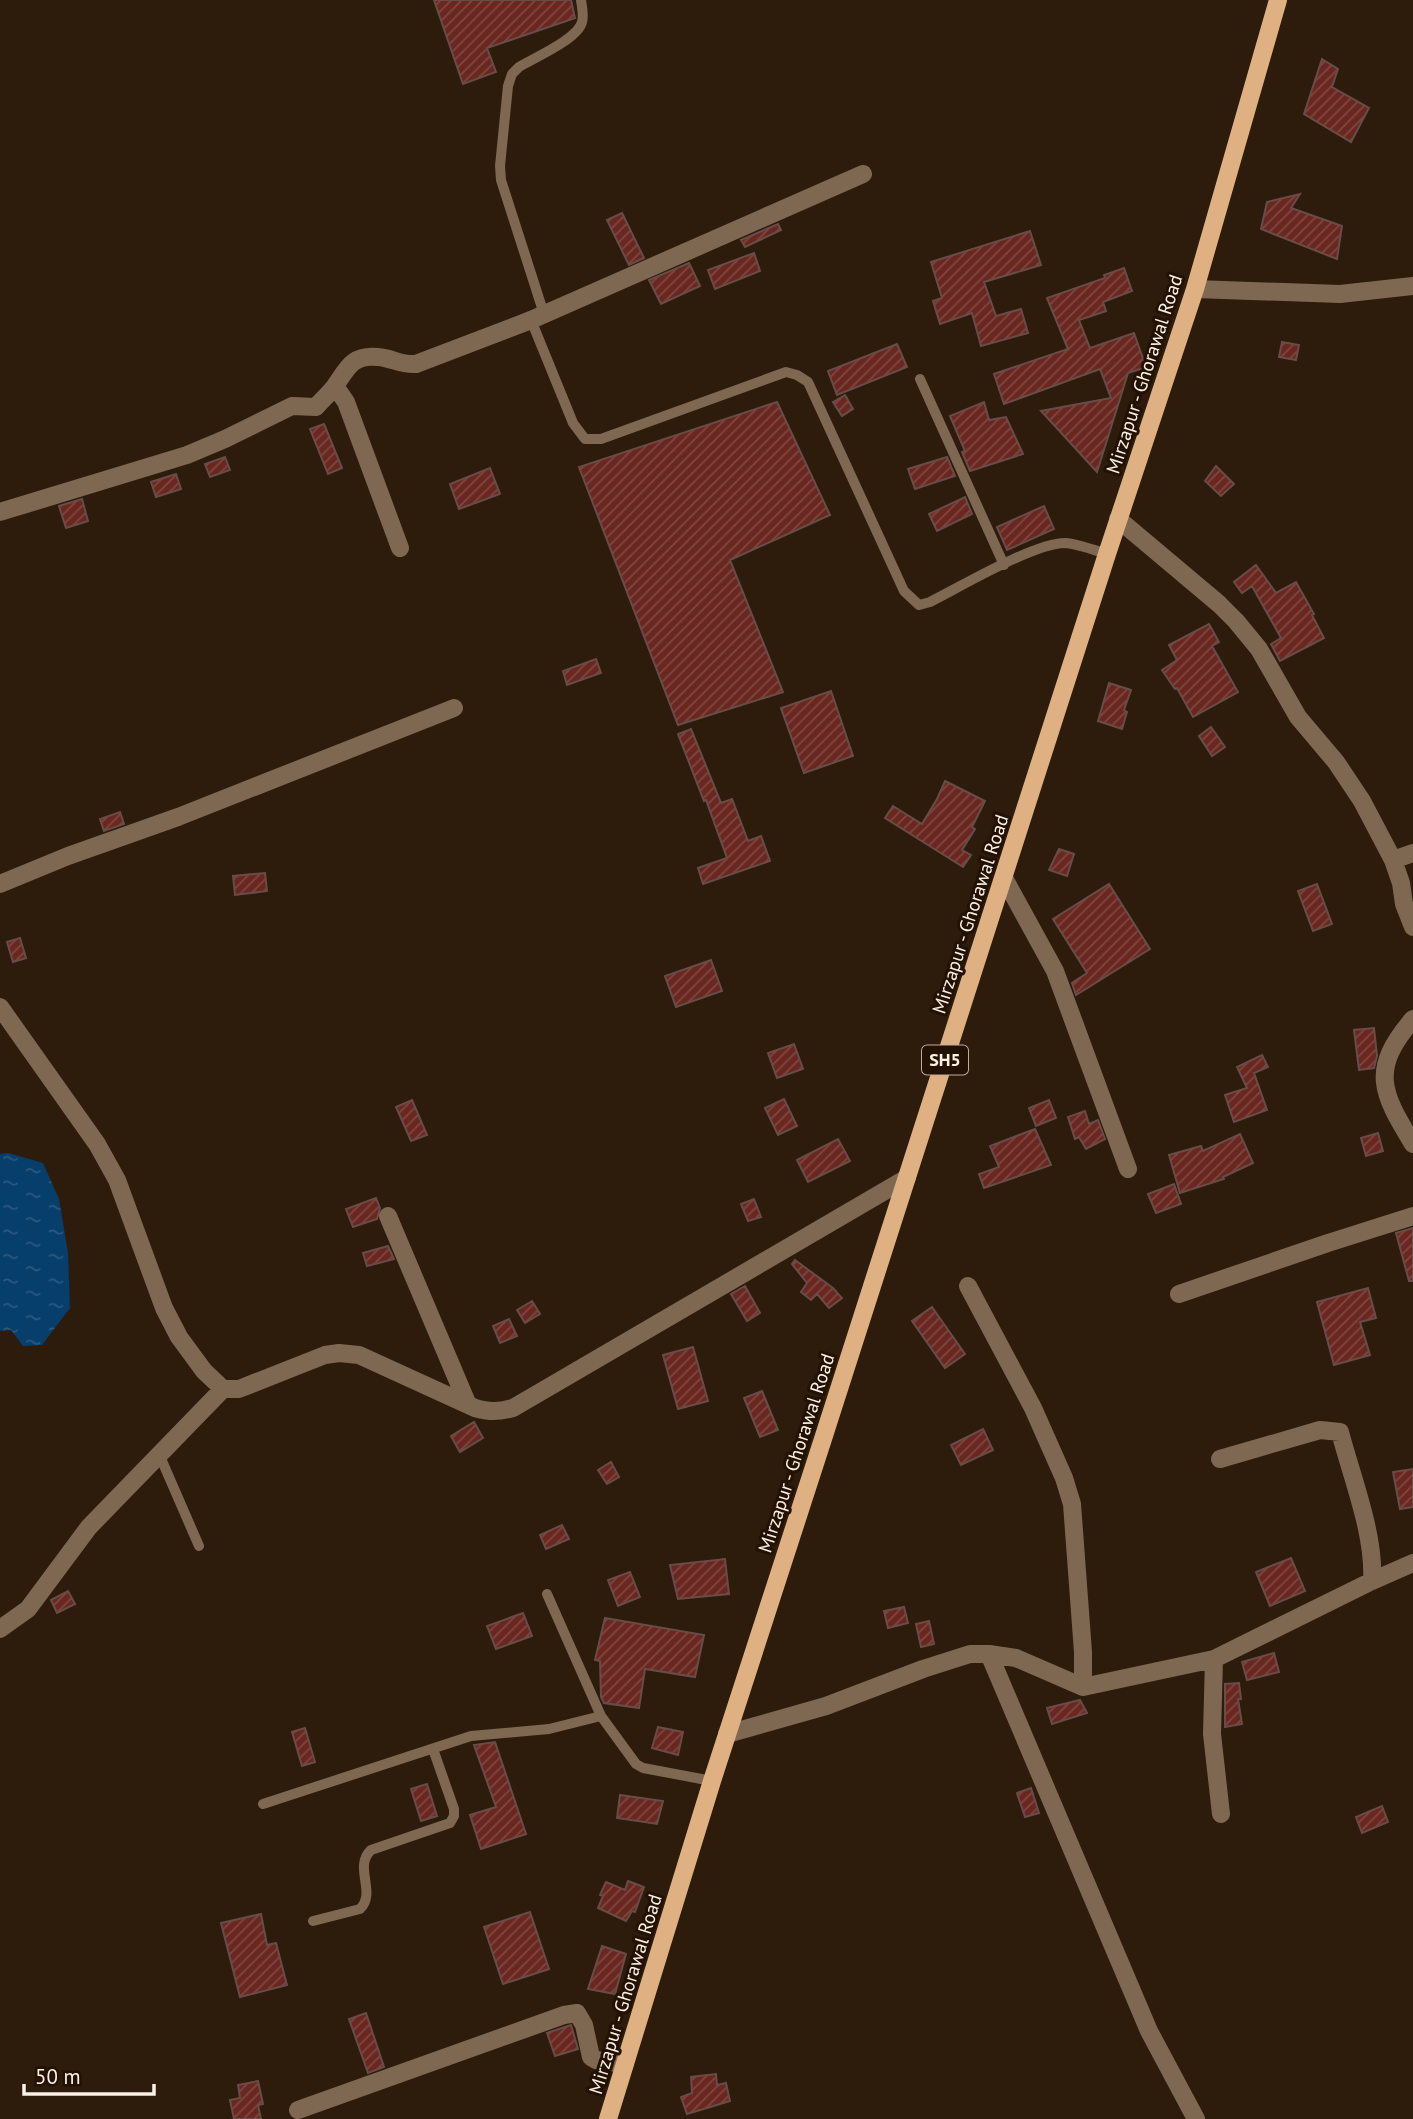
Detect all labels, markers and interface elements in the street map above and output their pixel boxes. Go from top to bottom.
street label: Mirzapur - Ghorawal Road [1100,272,1188,476]
street label: Mirzapur - Ghorawal Road [926,812,1014,1016]
road number: SH5 [922,1045,968,1074]
street label: Mirzapur - Ghorawal Road [752,1351,840,1555]
street label: Mirzapur - Ghorawal Road [583,1891,667,2097]
scale bar [24,2052,154,2096]
text: 50 m [35,2063,81,2090]

